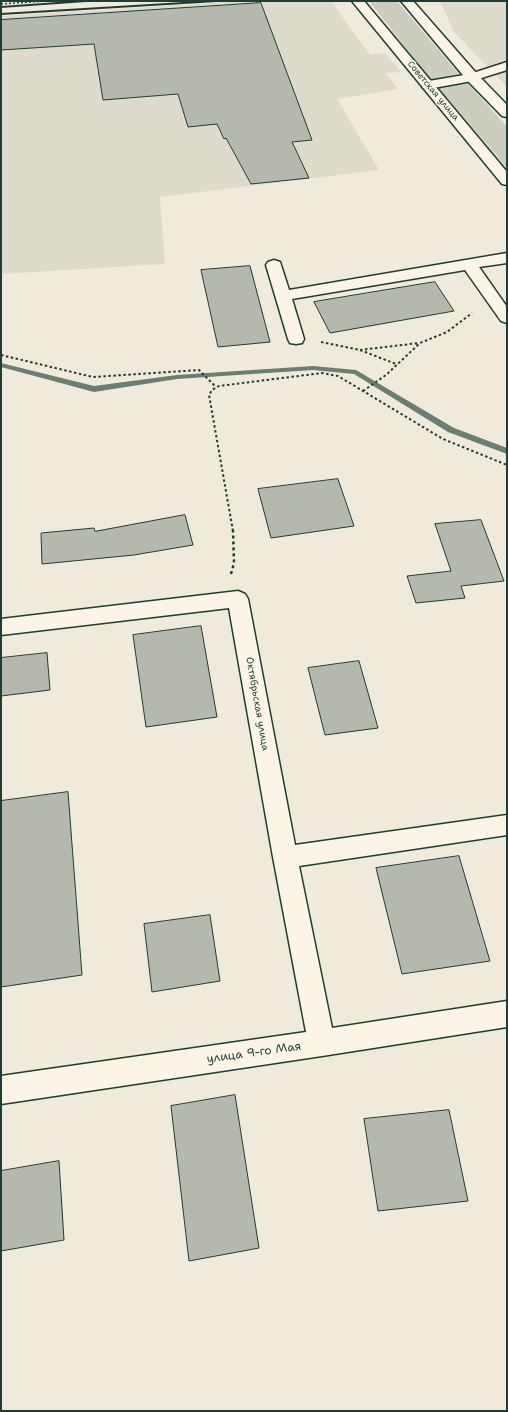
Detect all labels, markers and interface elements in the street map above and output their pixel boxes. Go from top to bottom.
street label: Советская улица [405,59,461,123]
street label: Октябрьская улица [243,656,271,752]
street label: улица 9-го Мая [206,1039,302,1067]

